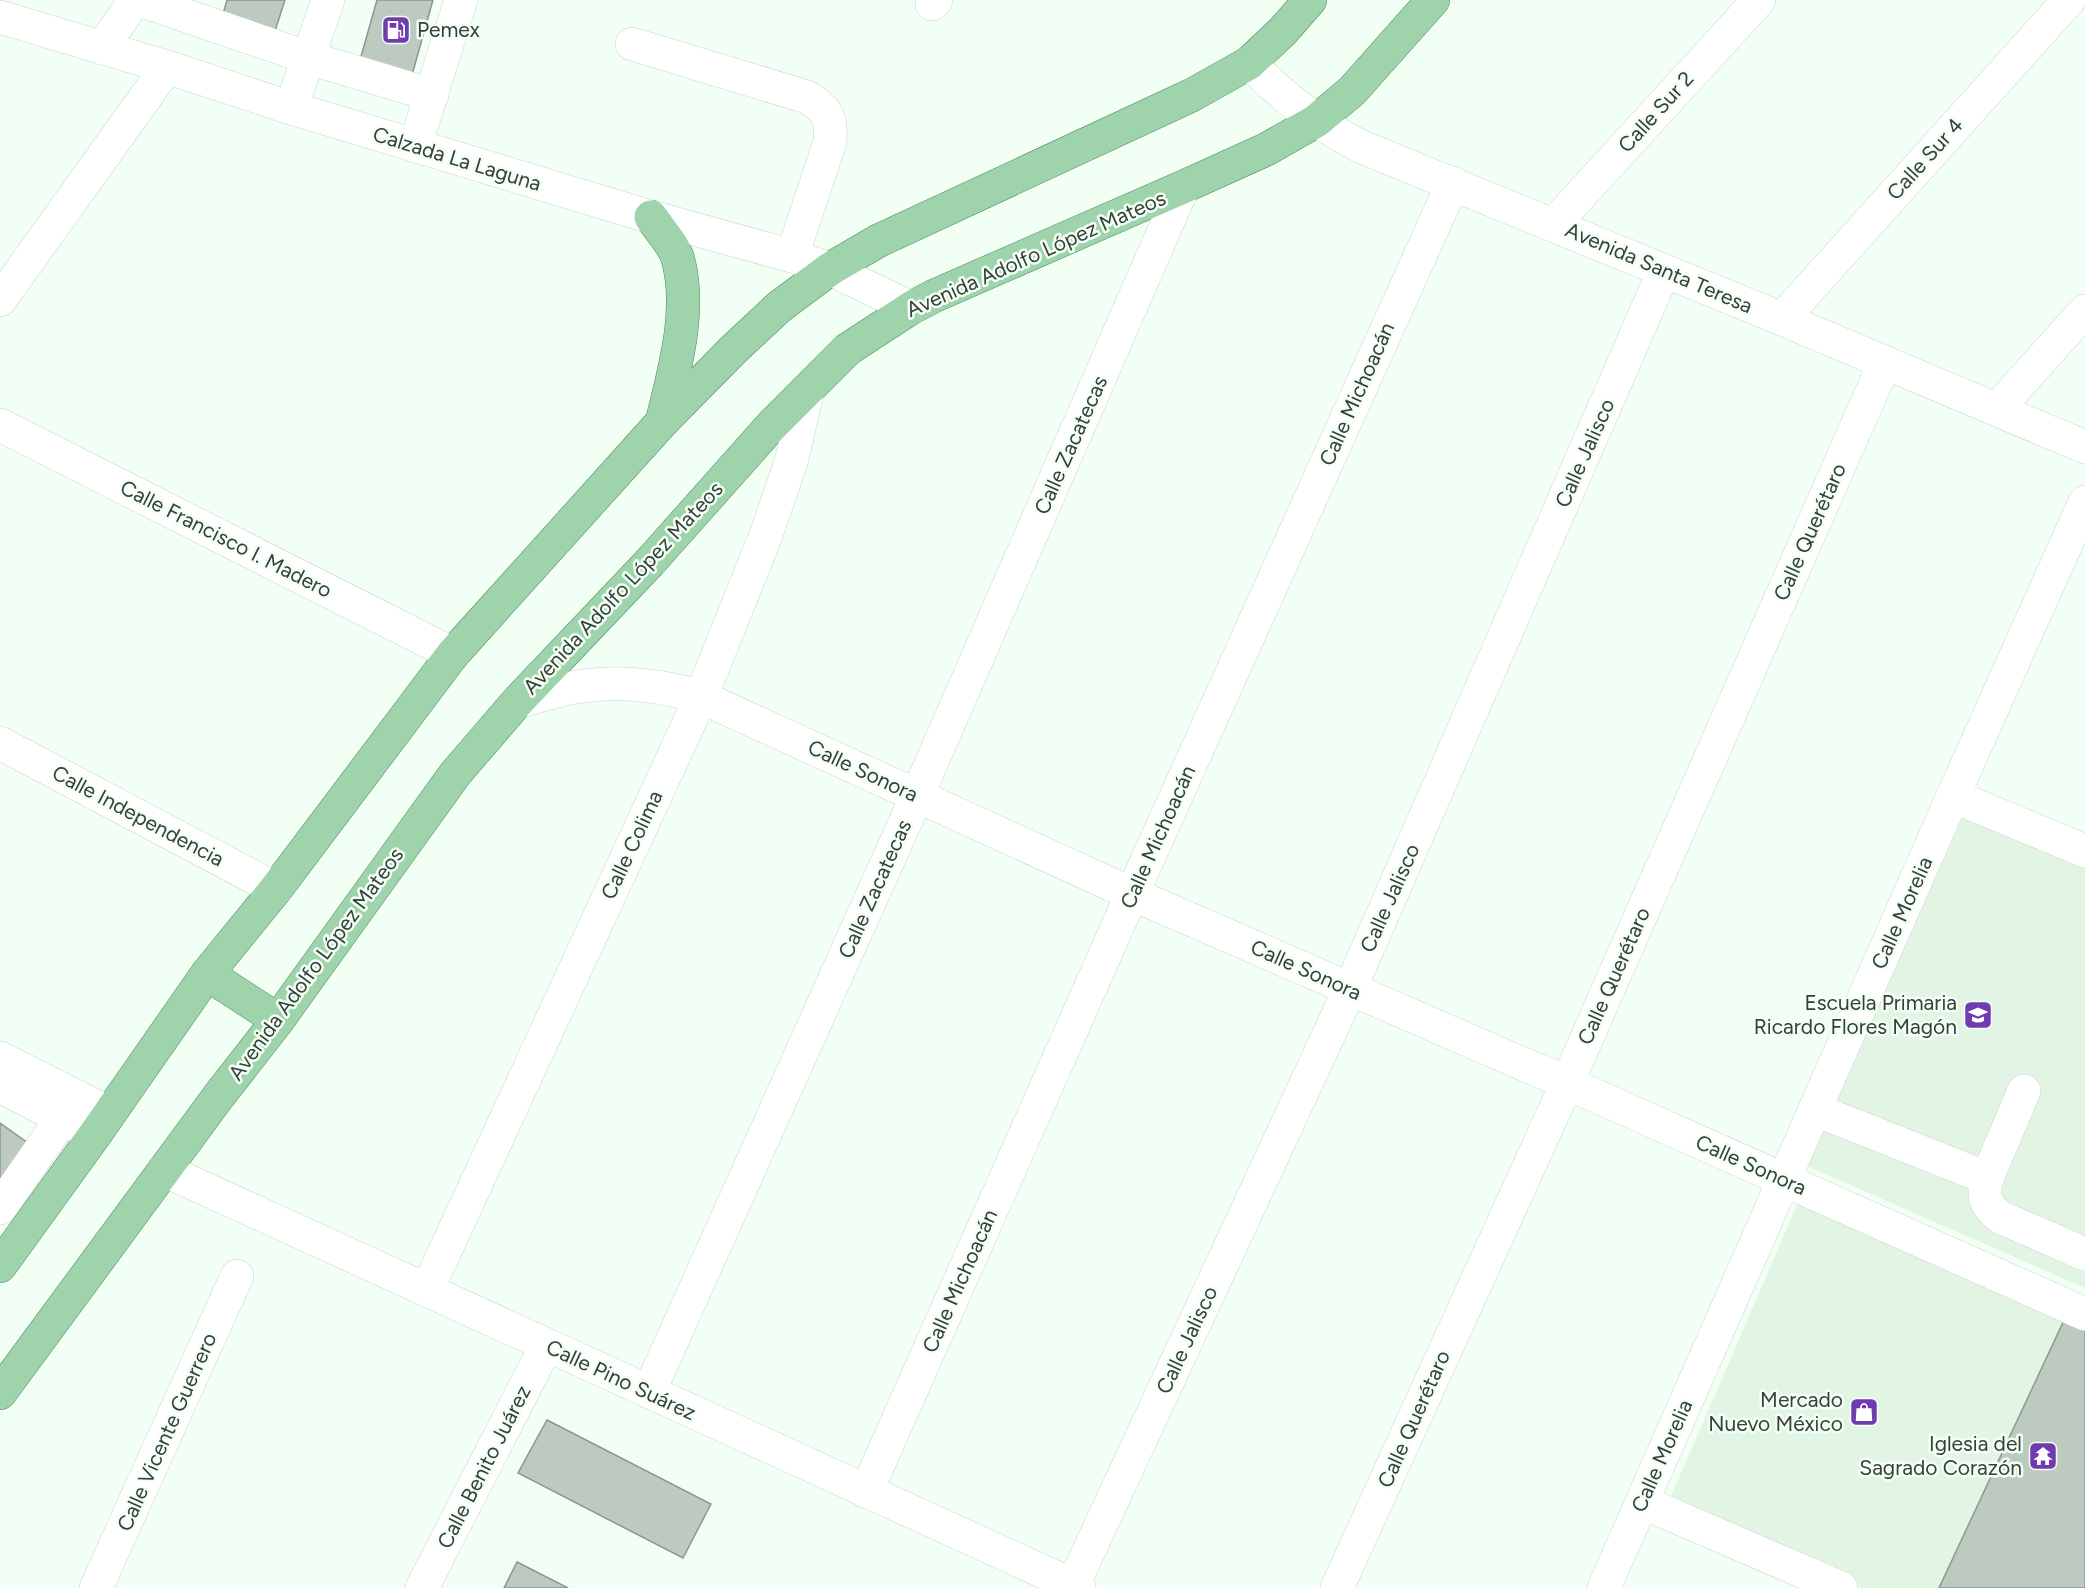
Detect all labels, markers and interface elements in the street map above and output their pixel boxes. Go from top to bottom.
fuel station icon: Pemex [380,14,412,46]
place label: Pemex [417,17,480,42]
street label: Calle Sur 2 [1613,66,1699,157]
street label: Calle Sur 4 [1881,113,1968,205]
street label: Calzada La Laguna [370,121,544,196]
street label: Avenida Adolfo López Mateos [902,185,1169,322]
street label: Avenida Santa Teresa [1562,217,1757,318]
street label: Calle Michoacán [1314,318,1399,469]
street label: Calle Zacatecas [1029,372,1112,518]
street label: Calle Jalisco [1550,395,1620,511]
street label: Calle Querétaro [1768,459,1851,604]
street label: Calle Francisco I. Madero [116,474,336,603]
street label: Avenida Adolfo López Mateos [518,476,728,699]
street label: Calle Sonora [804,734,922,807]
street label: Calle Independencia [48,760,228,871]
street label: Calle Michoacán [1115,761,1200,912]
street label: Calle Colima [595,786,668,903]
street label: Calle Zacatecas [833,816,916,962]
street label: Calle Jalisco [1355,840,1425,956]
street label: Avenida Adolfo López Mateos [223,843,408,1085]
street label: Calle Morelia [1866,853,1937,973]
street label: Calle Querétaro [1572,903,1655,1048]
street label: Calle Sonora [1247,934,1365,1005]
place label: Escuela Primaria Ricardo Flores Magón [1754,990,1957,1039]
school or university icon: Escuela Primaria Ricardo Flores Magón [1962,999,1994,1031]
street label: Calle Sonora [1692,1129,1810,1200]
street label: Calle Michoacán [917,1205,1002,1356]
street label: Calle Jalisco [1151,1282,1222,1398]
street label: Calle Vicente Guerrero [112,1329,222,1535]
street label: Calle Pino Suárez [542,1334,700,1425]
street label: Calle Querétaro [1372,1346,1455,1491]
street label: Calle Benito Juárez [432,1381,536,1553]
place label: Mercado Nuevo México [1708,1387,1843,1436]
street label: Calle Morelia [1626,1396,1697,1516]
shop icon: Mercado Nuevo México [1848,1396,1880,1428]
place label: Iglesia del Sagrado Corazón [1859,1431,2022,1480]
temple icon: Iglesia del Sagrado Corazón [2027,1440,2059,1472]

